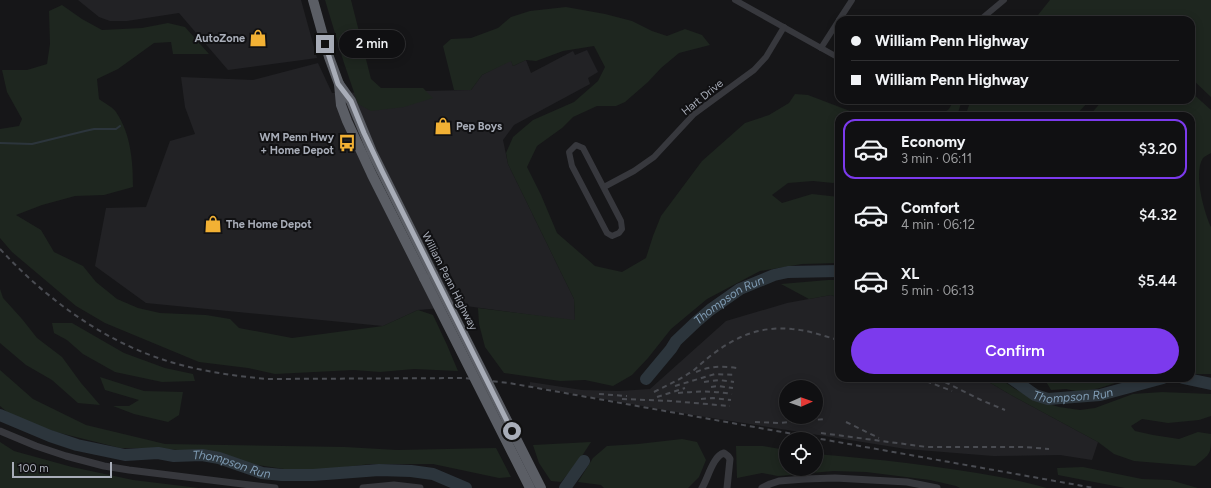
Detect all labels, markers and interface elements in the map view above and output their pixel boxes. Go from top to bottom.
shop icon: AutoZone [248,28,268,48]
callout: 2 min [339,30,405,58]
place label: AutoZone [194,32,245,45]
text: William Penn Highway [875,32,1029,50]
route end [316,35,334,53]
text: 2 min [356,36,388,51]
text: William Penn Highway [875,71,1029,89]
street label: Hart Drive [679,77,726,118]
shop icon: Pep Boys [433,116,453,136]
place label: Pep Boys [456,120,502,133]
place label: WM Penn Hwy + Home Depot [260,131,335,157]
icon: car [853,131,889,167]
bus stop icon: WM Penn Hwy + Home Depot [337,133,357,153]
text: Economy [901,133,966,151]
text: $3.20 [1139,140,1177,158]
text: 3 min · 06:11 [901,151,972,166]
icon: car [853,197,889,233]
text: Comfort [901,199,960,217]
text: $4.32 [1139,206,1177,224]
shop icon: The Home Depot [203,214,223,234]
text: 4 min · 06:12 [901,217,975,232]
place label: The Home Depot [226,218,312,231]
street label: William Penn Highway [419,230,480,333]
icon: car [853,263,889,299]
text: XL [901,265,919,283]
text: $5.44 [1138,272,1177,290]
water label: Thompson Run [691,273,766,328]
text: 5 min · 06:13 [901,283,974,298]
button: Confirm [851,328,1179,374]
north arrow [779,380,823,424]
map controls [779,380,823,476]
water label: Thompson Run [1031,385,1115,406]
route start [503,422,521,440]
button: locate [779,432,823,476]
water label: Thompson Run [192,448,271,481]
scale bar [12,460,112,479]
text: 100 m [18,462,49,475]

